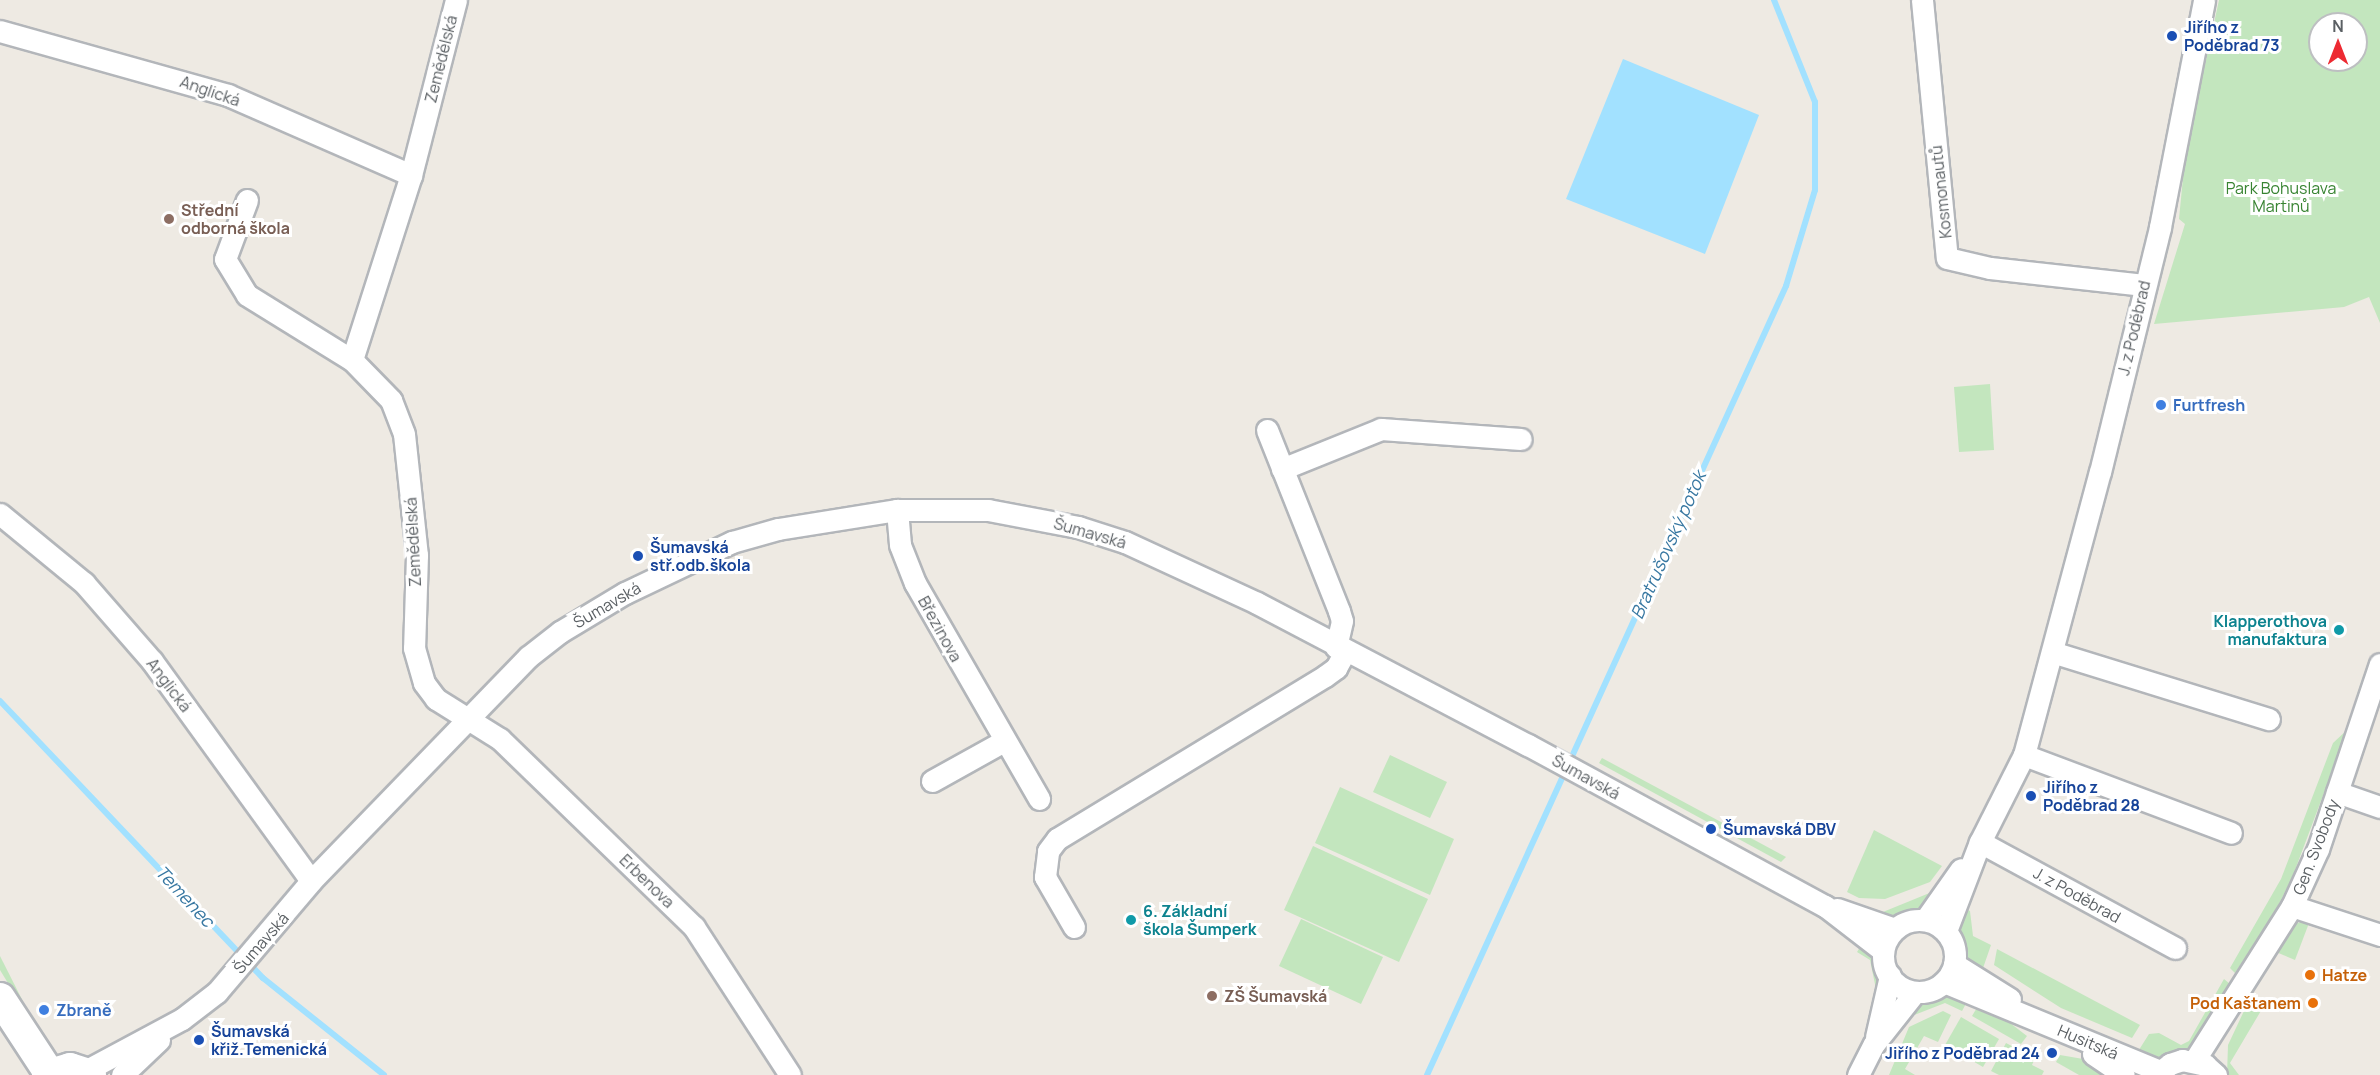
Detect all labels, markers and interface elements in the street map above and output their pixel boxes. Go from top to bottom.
north arrow [2308,12,2368,72]
street label: Zemědělská [421,13,461,105]
text: N [2332,15,2344,37]
place label: Jiřího z Poděbrad 73 [2184,17,2280,55]
marker: Jiřího z Poděbrad 73 [2165,29,2179,43]
street label: Anglická [177,72,243,110]
street label: Kosmonautů [1927,145,1955,239]
park label: Park Bohuslava Martinů [2226,178,2336,216]
place label: Střední odborná škola [181,200,290,238]
marker: Střední odborná škola [162,212,176,226]
street label: J. z Poděbrad [2114,279,2154,377]
place label: Furtfresh [2173,395,2245,415]
marker: Furtfresh [2154,398,2168,412]
water label: Bratrušovský potok [1626,468,1710,622]
street label: Zemědělská [401,497,425,587]
street label: Šumavská [1052,513,1128,553]
place label: Šumavská stř.odb.škola [650,537,750,575]
marker: Šumavská stř.odb.škola [631,549,645,563]
street label: Šumavská [570,578,644,632]
street label: Březinova [914,593,966,665]
place label: Klapperothova manufaktura [2213,611,2327,649]
marker: Klapperothova manufaktura [2332,623,2346,637]
street label: Anglická [143,654,195,716]
street label: Šumavská [1549,751,1623,803]
place label: Jiřího z Poděbrad 28 [2043,777,2140,815]
marker: Jiřího z Poděbrad 28 [2024,789,2038,803]
street label: Gen. Svobody [2289,796,2343,898]
place label: Šumavská DBV [1723,819,1836,839]
marker: Šumavská DBV [1704,822,1718,836]
street label: Erbenova [616,850,678,912]
water label: Temenec [151,861,219,931]
street label: J. z Poděbrad [2030,863,2124,927]
place label: 6. Základní škola Šumperk [1143,901,1256,939]
street label: Šumavská [229,909,293,977]
marker: 6. Základní škola Šumperk [1124,913,1138,927]
place label: Hatze [2322,965,2367,985]
marker: Hatze [2303,968,2317,982]
place label: ZŠ Šumavská [1224,986,1327,1006]
marker: ZŠ Šumavská [1205,989,1219,1003]
place label: Pod Kaštanem [2190,993,2301,1013]
marker: Pod Kaštanem [2306,996,2320,1010]
place label: Zbraně [56,1000,112,1020]
marker: Zbraně [37,1003,51,1017]
place label: Šumavská křiž.Temenická [211,1021,327,1059]
street label: Husitská [2055,1021,2121,1063]
marker: Šumavská křiž.Temenická [192,1033,206,1047]
place label: Jiřího z Poděbrad 24 [1885,1043,2040,1063]
marker: Jiřího z Poděbrad 24 [2045,1046,2059,1060]

